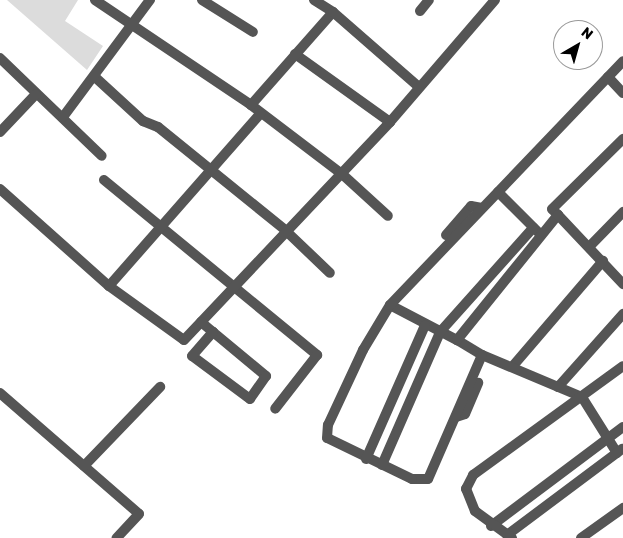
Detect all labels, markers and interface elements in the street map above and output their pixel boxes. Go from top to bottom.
north arrow [553,20,603,70]
text: N [578,24,596,43]

